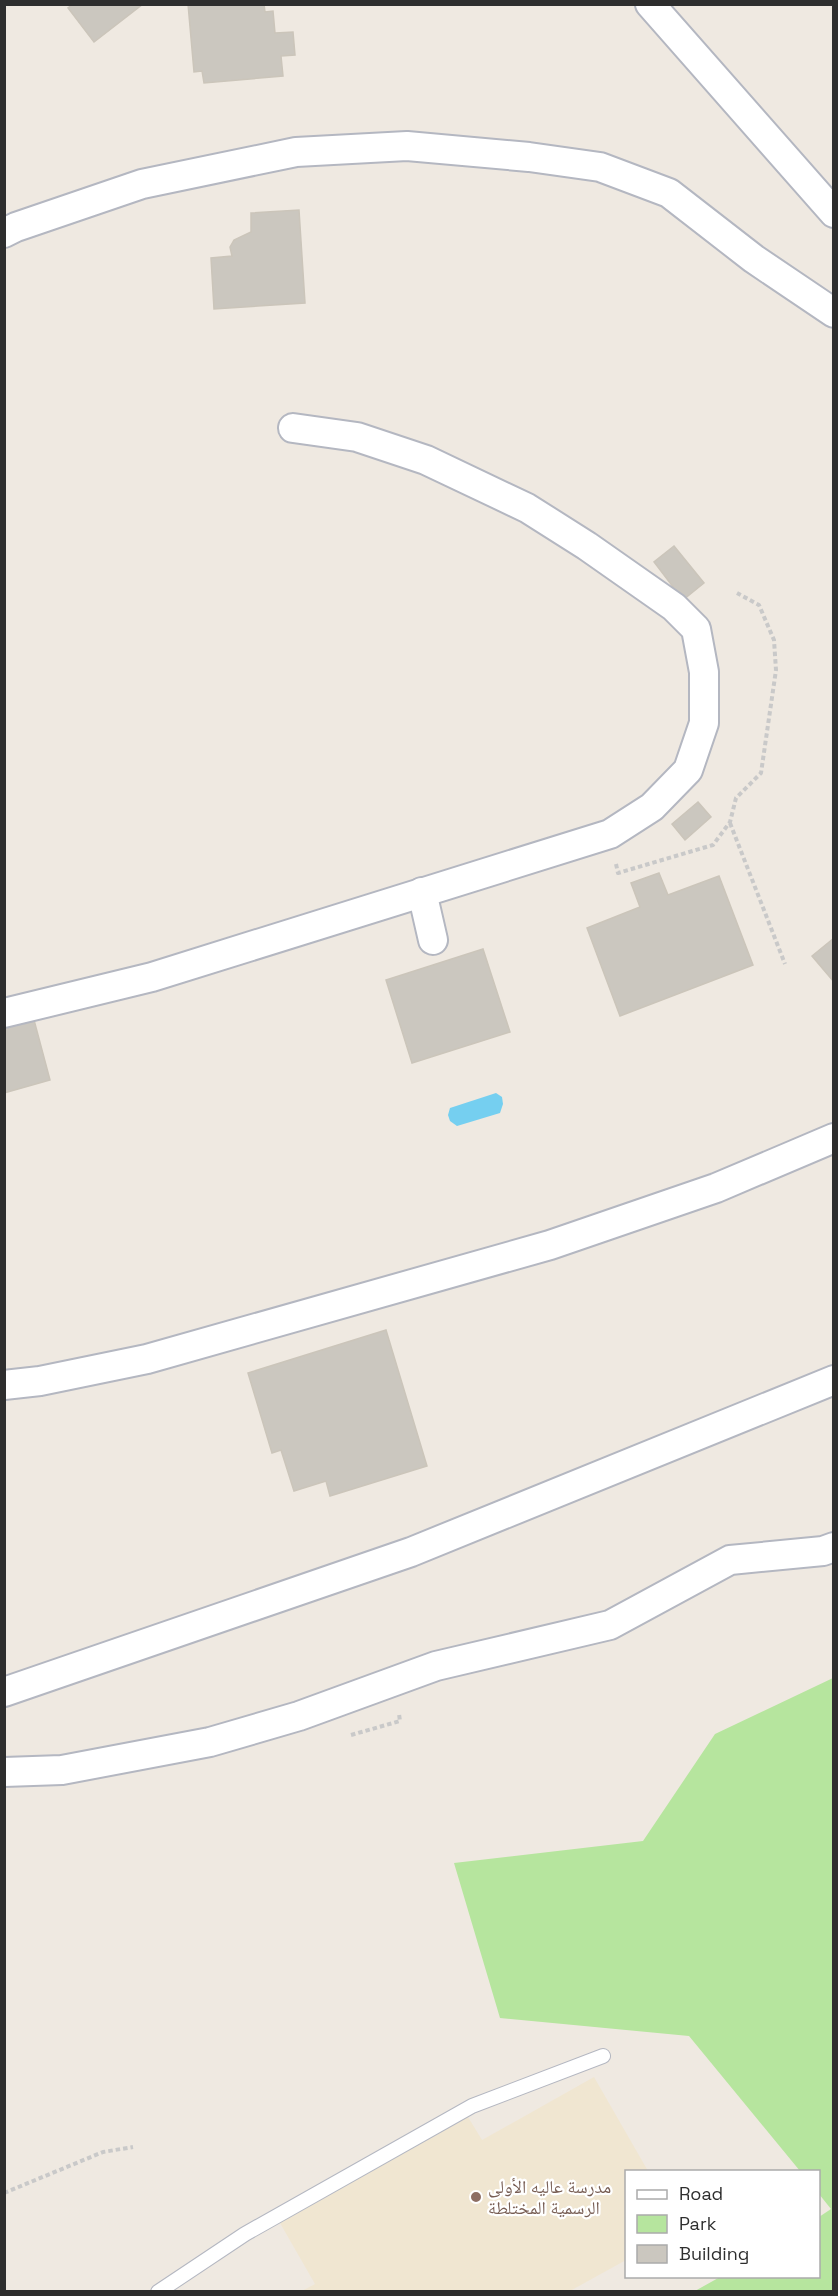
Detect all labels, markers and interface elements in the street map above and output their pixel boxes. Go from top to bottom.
legend [625,2170,820,2278]
place label: مدرسة عاليه الأولى الرسمية المختلطة [488,2175,611,2219]
text: Road [679,2182,723,2205]
marker: مدرسة عاليه الأولى الرسمية المختلطة [469,2190,483,2204]
text: Park [679,2212,717,2235]
text: Building [679,2242,749,2265]

